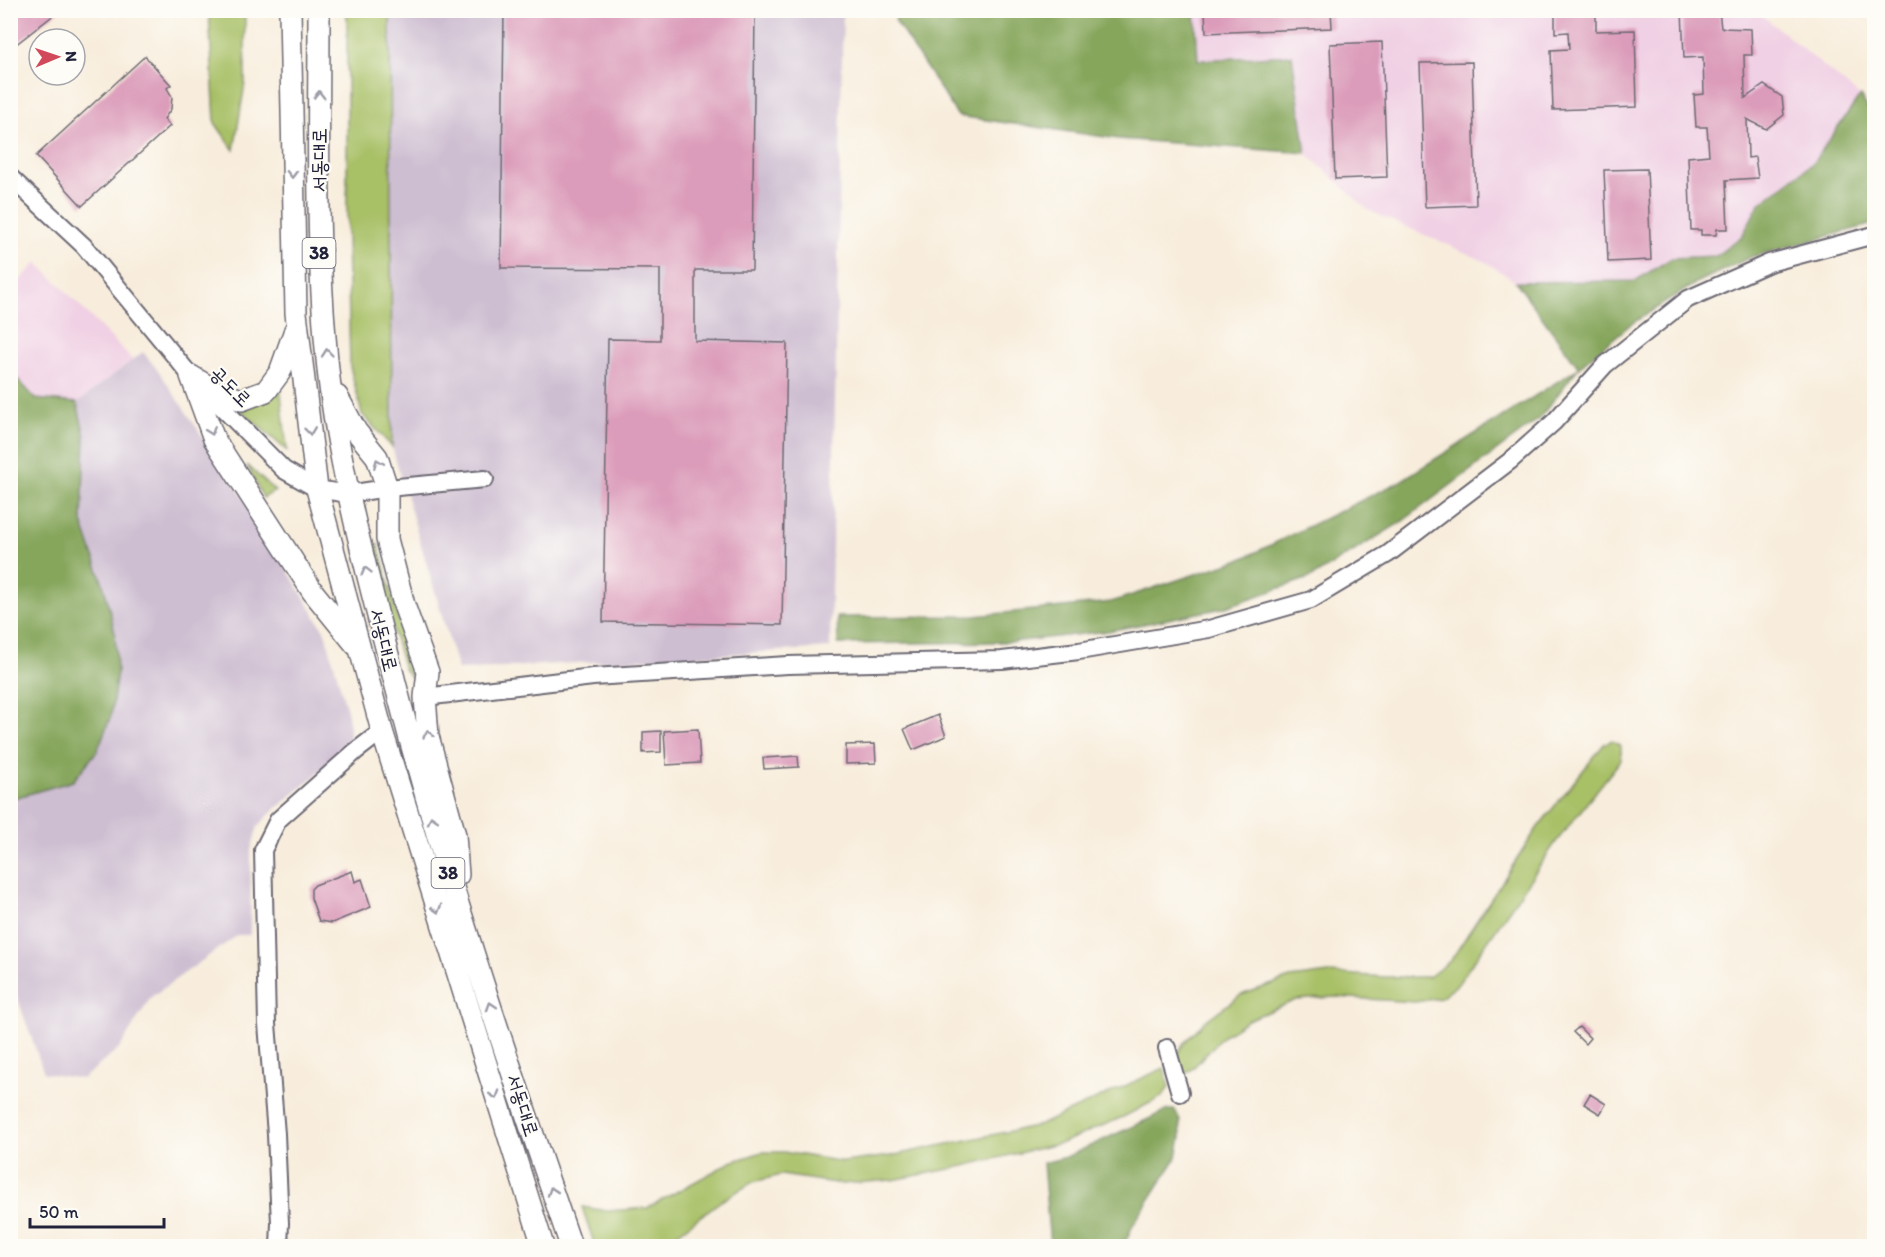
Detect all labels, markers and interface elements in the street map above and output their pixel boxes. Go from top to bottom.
north arrow [27,27,87,87]
text: N [62,51,81,62]
one-way arrow [313,91,325,100]
street label: 서동대로 [307,128,331,192]
one-way arrow [286,169,299,178]
road number: 38 [302,238,336,268]
one-way arrow [321,349,334,358]
street label: 공도로 [205,360,257,412]
one-way arrow [204,425,217,436]
one-way arrow [303,427,316,436]
one-way arrow [373,458,385,469]
one-way arrow [361,566,374,576]
street label: 서동대로 [365,606,403,674]
one-way arrow [423,729,435,738]
one-way arrow [427,815,439,826]
road number: 38 [432,858,464,888]
one-way arrow [430,903,442,914]
one-way arrow [485,1001,498,1012]
street label: 서동대로 [502,1071,544,1139]
one-way arrow [487,1089,500,1100]
one-way arrow [547,1186,559,1197]
scale bar [30,1191,164,1229]
text: 50 m [39,1201,79,1223]

